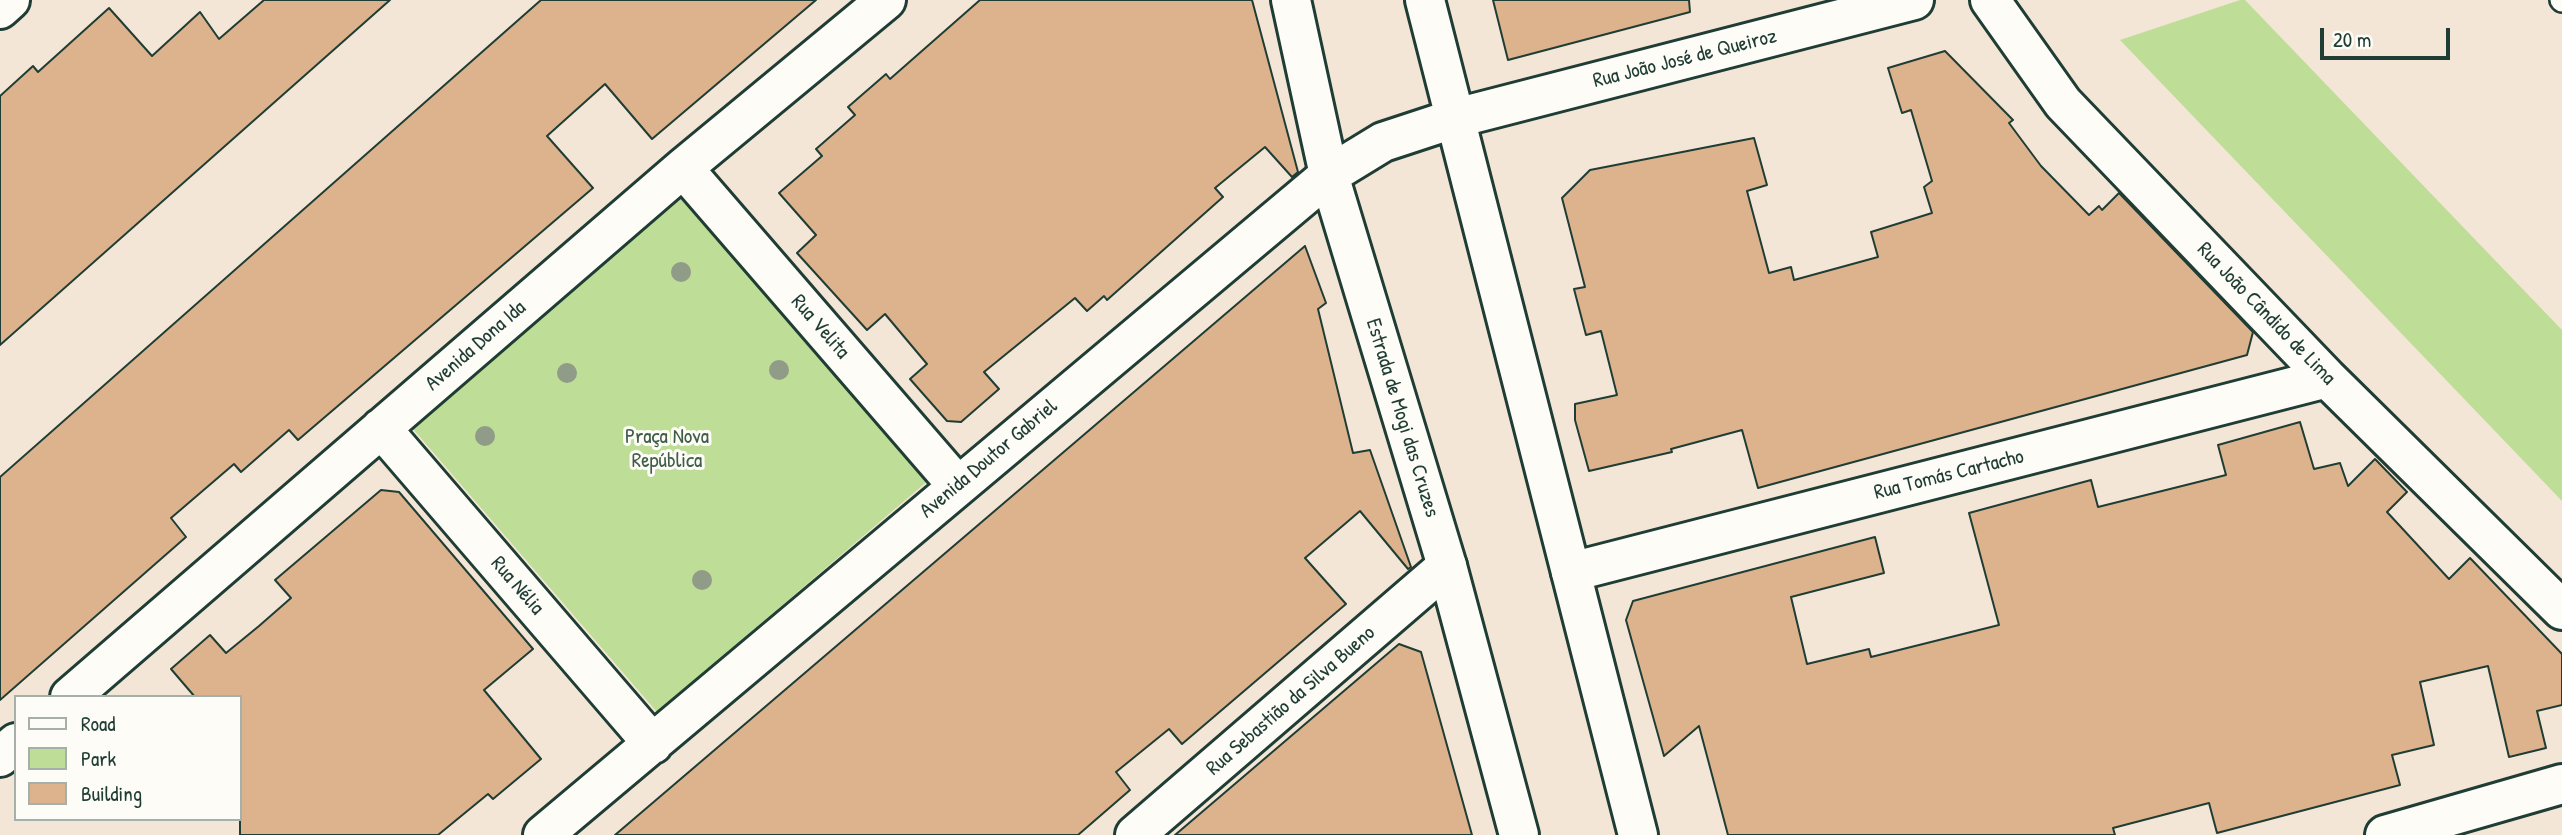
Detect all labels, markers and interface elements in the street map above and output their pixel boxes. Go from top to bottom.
scale bar [2324,14,2454,58]
street label: Rua João José de Queiroz [1591,24,1779,94]
text: 20 m [2333,25,2371,54]
street label: Rua João Cândido de Lima [2191,237,2341,391]
street label: Rua Velita [785,290,855,364]
street label: Avenida Dona Ida [421,296,531,396]
street label: Estrada de Mogi das Cruzes [1360,316,1444,520]
street label: Avenida Doutor Gabriel [915,394,1063,524]
park label: Praça Nova República [625,424,709,474]
street label: Rua Tomás Cartacho [1872,444,2026,506]
street label: Rua Nélia [485,552,549,620]
street label: Rua Sebastião da Silva Bueno [1201,621,1381,781]
legend [14,695,242,821]
text: Road [81,709,115,738]
text: Park [81,744,116,773]
text: Building [81,779,142,808]

